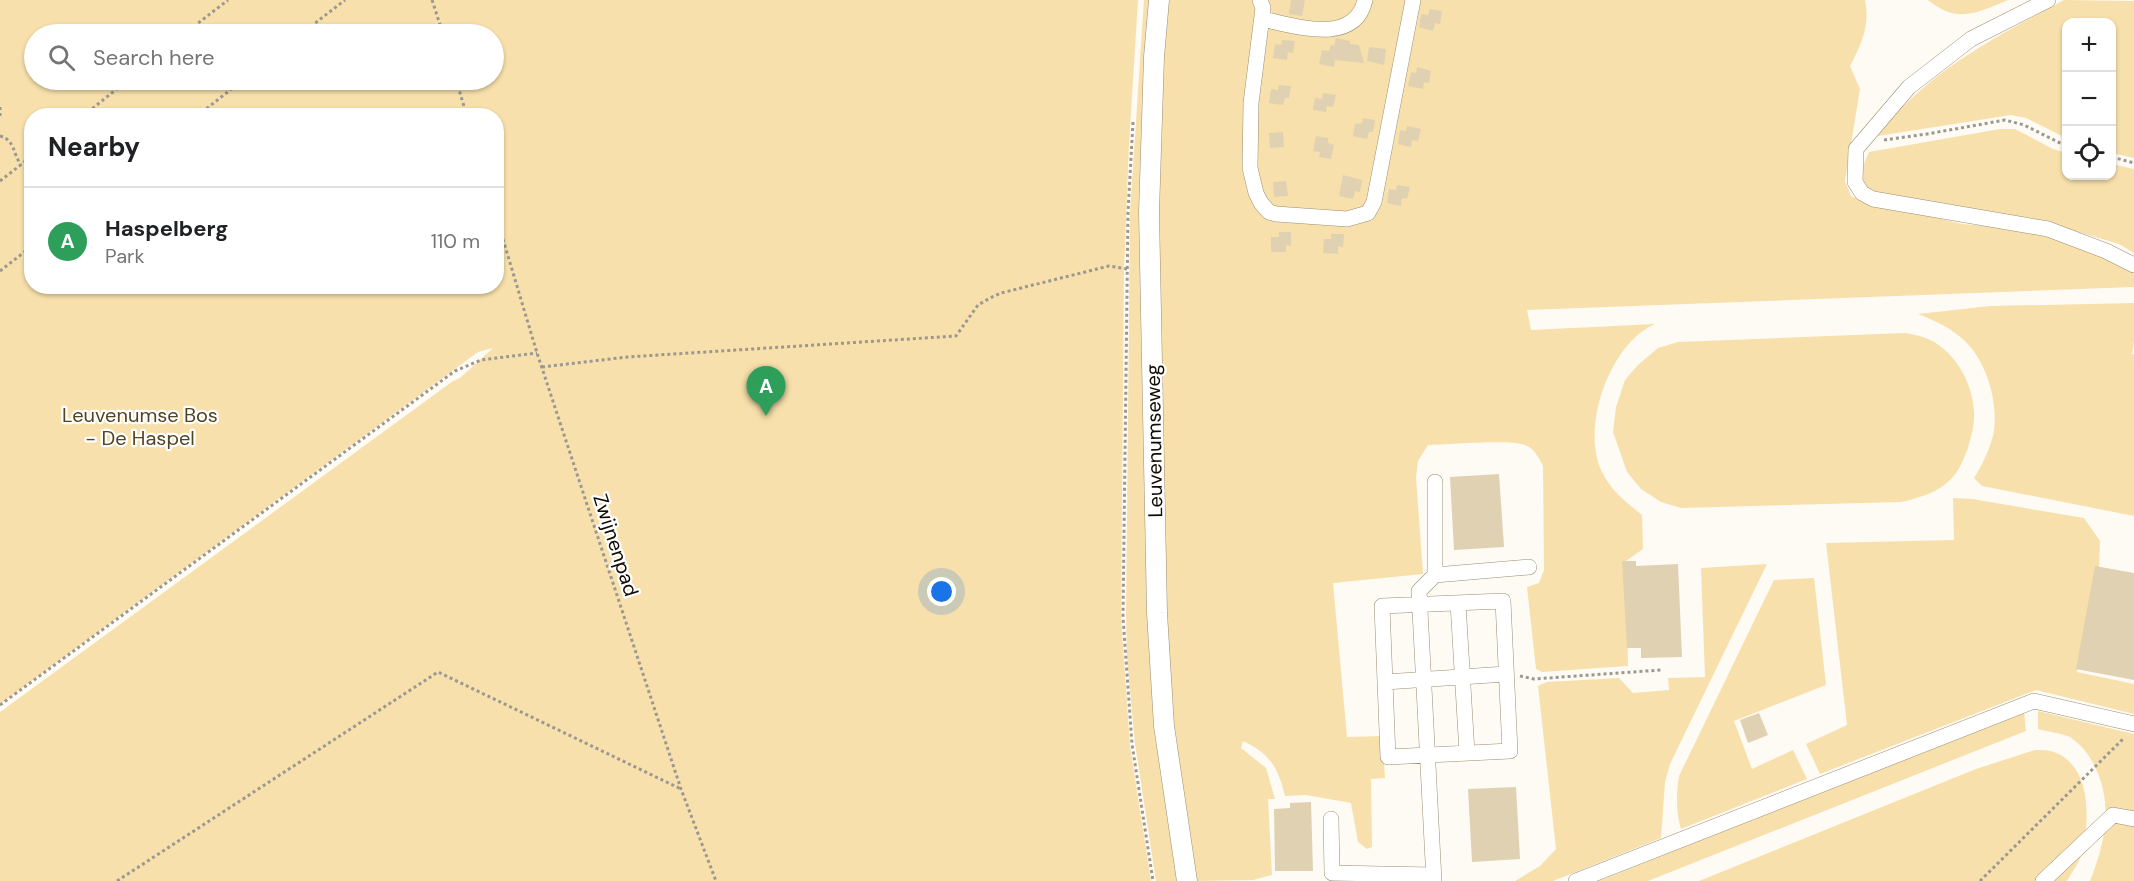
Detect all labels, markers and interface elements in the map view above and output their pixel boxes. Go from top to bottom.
map controls [2062,18,2116,180]
button: + [2062,18,2116,72]
search box [24,24,504,90]
icon: search [45,41,78,74]
text: Search here [93,43,214,72]
button: − [2062,72,2116,126]
button: locate [2062,126,2116,180]
text: Nearby [48,130,140,164]
text: Haspelberg [105,214,228,243]
text: A [60,228,75,254]
text: 110 m [431,228,480,254]
text: Park [105,243,145,269]
street label: Leuvenumseweg [1140,364,1168,518]
pin: A [746,366,786,416]
park label: Leuvenumse Bos - De Haspel [62,402,218,451]
street label: Zwijnenpad [587,491,645,599]
your location [927,577,956,606]

